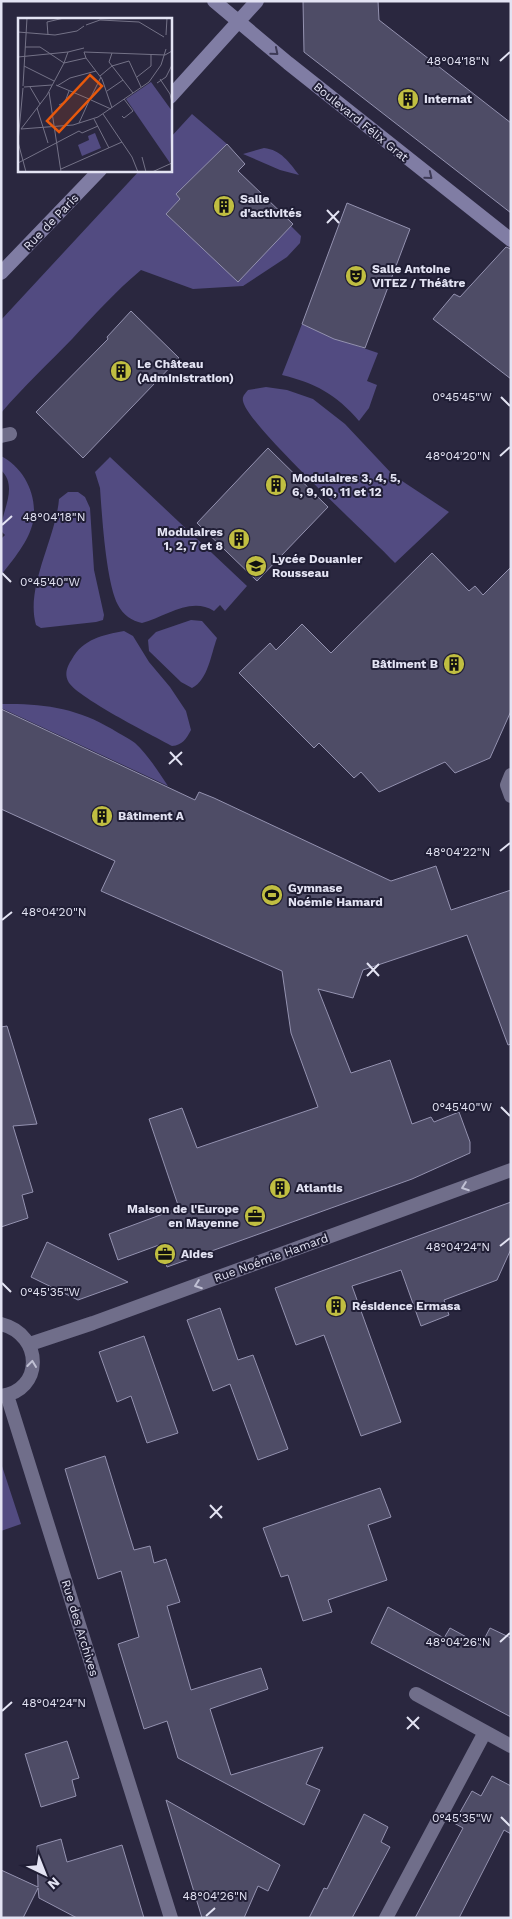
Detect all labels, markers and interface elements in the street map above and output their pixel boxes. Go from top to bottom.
inset map [18,18,171,171]
one-way arrow [269,47,278,55]
text: 48°04'18"N [427,54,489,68]
street label: Boulevard Félix Grat [311,80,411,164]
building icon: Internat [396,87,420,111]
place label: Internat [424,92,473,106]
one-way arrow [423,171,432,179]
street label: Rue de Paris [20,191,82,253]
place label: Salle d'activités [240,192,302,220]
building icon: Salle d'activités [212,194,236,218]
place label: Salle Antoine VITEZ / Théâtre [372,262,465,290]
theatre icon: Salle Antoine VITEZ / Théâtre [344,264,368,288]
place label: Le Château (Administration) [137,357,234,385]
building icon: Le Château (Administration) [109,359,133,383]
text: 0°45'45"W [432,390,492,404]
text: 48°04'20"N [425,449,491,463]
place label: Modulaires 3, 4, 5, 6, 9, 10, 11 et 12 [292,471,400,499]
building icon: Modulaires 3, 4, 5, 6, 9, 10, 11 et 12 [264,473,288,497]
text: 48°04'18"N [23,510,85,524]
place label: Modulaires 1, 2, 7 et 8 [157,525,224,553]
building icon: Modulaires 1, 2, 7 et 8 [227,527,251,551]
place label: Lycée Douanier Rousseau [272,552,363,580]
school or university icon: Lycée Douanier Rousseau [244,554,268,578]
text: 0°45'40"W [20,575,80,589]
building icon: Bâtiment B [442,652,466,676]
place label: Bâtiment B [372,657,438,671]
building icon: Bâtiment A [90,804,114,828]
place label: Bâtiment A [118,809,185,823]
text: 48°04'22"N [426,845,490,859]
place label: Gymnase Noémie Hamard [288,881,383,909]
sports icon: Gymnase Noémie Hamard [260,883,284,907]
text: 48°04'20"N [21,905,87,919]
text: 0°45'40"W [432,1100,492,1114]
building icon: Atlantis [268,1176,292,1200]
place label: Atlantis [296,1181,343,1195]
one-way arrow [461,1181,470,1191]
place label: Maison de l'Europe en Mayenne [127,1202,239,1230]
office icon: Maison de l'Europe en Mayenne [243,1204,267,1228]
street label: Rue Noémie Hamard [212,1231,330,1285]
text: 48°04'24"N [426,1240,490,1254]
office icon: Aides [153,1242,177,1266]
place label: Aides [181,1247,214,1261]
one-way arrow [194,1279,202,1289]
text: 0°45'35"W [20,1285,81,1299]
building icon: Résidence Ermasa [324,1294,348,1318]
place label: Résidence Ermasa [352,1299,460,1313]
one-way arrow [26,1360,37,1368]
street label: Rue des Archives [59,1578,101,1678]
text: 48°04'26"N [425,1635,491,1649]
text: 48°04'24"N [22,1696,86,1710]
text: 0°45'35"W [432,1811,493,1825]
north arrow [20,1849,70,1899]
text: N [45,1874,63,1893]
text: 48°04'26"N [182,1889,248,1903]

